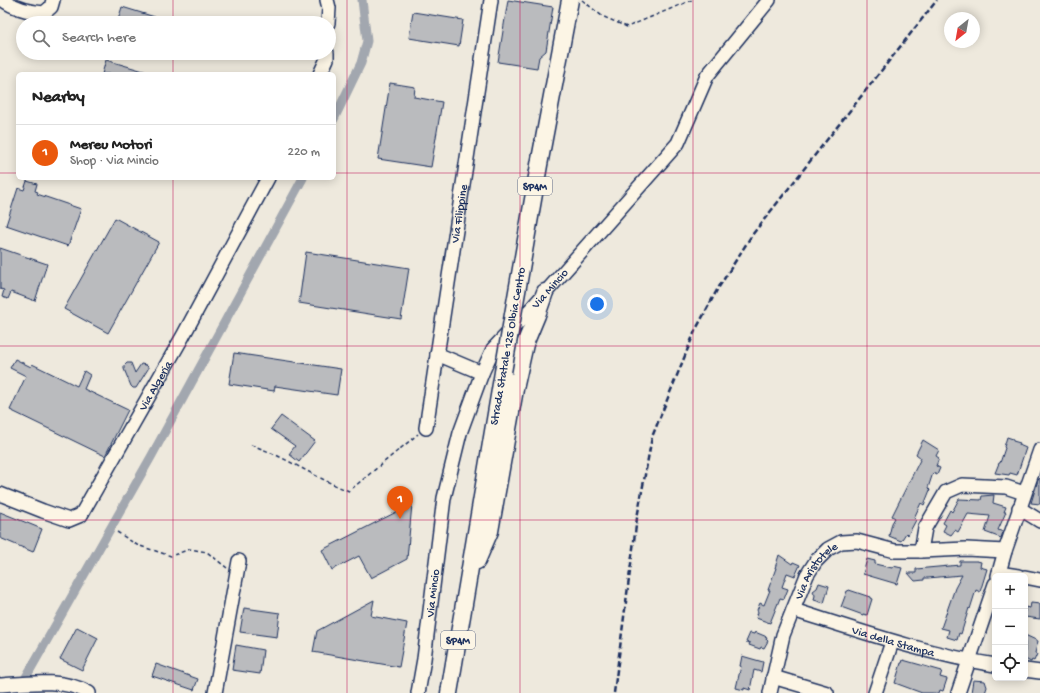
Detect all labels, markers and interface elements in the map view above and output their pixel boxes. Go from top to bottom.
north arrow [944,12,980,48]
search box [16,16,336,60]
icon: search [30,27,52,49]
text: Search here [62,29,136,47]
text: Nearby [32,88,85,108]
text: Mereu Motori [70,136,152,154]
text: 1 [42,145,48,160]
text: 220 m [288,145,320,160]
text: Shop · Via Mincio [70,154,159,169]
road number: SP4M [518,177,552,195]
street label: Via Filippine [449,183,472,245]
street label: Strada Statale 125 Olbia Centro [488,266,530,426]
street label: Via Mincio [529,267,572,313]
your location [587,294,607,314]
street label: Via Algeria [136,359,177,415]
pin: 1 [387,486,413,519]
street label: Via Aristotele [793,540,841,603]
street label: Via Mincio [424,568,444,619]
map controls [992,573,1028,681]
button: + [992,573,1028,609]
button: − [992,609,1028,645]
street label: Via della Stampa [849,624,936,661]
road number: SP4M [441,631,475,649]
button: locate [992,645,1028,681]

